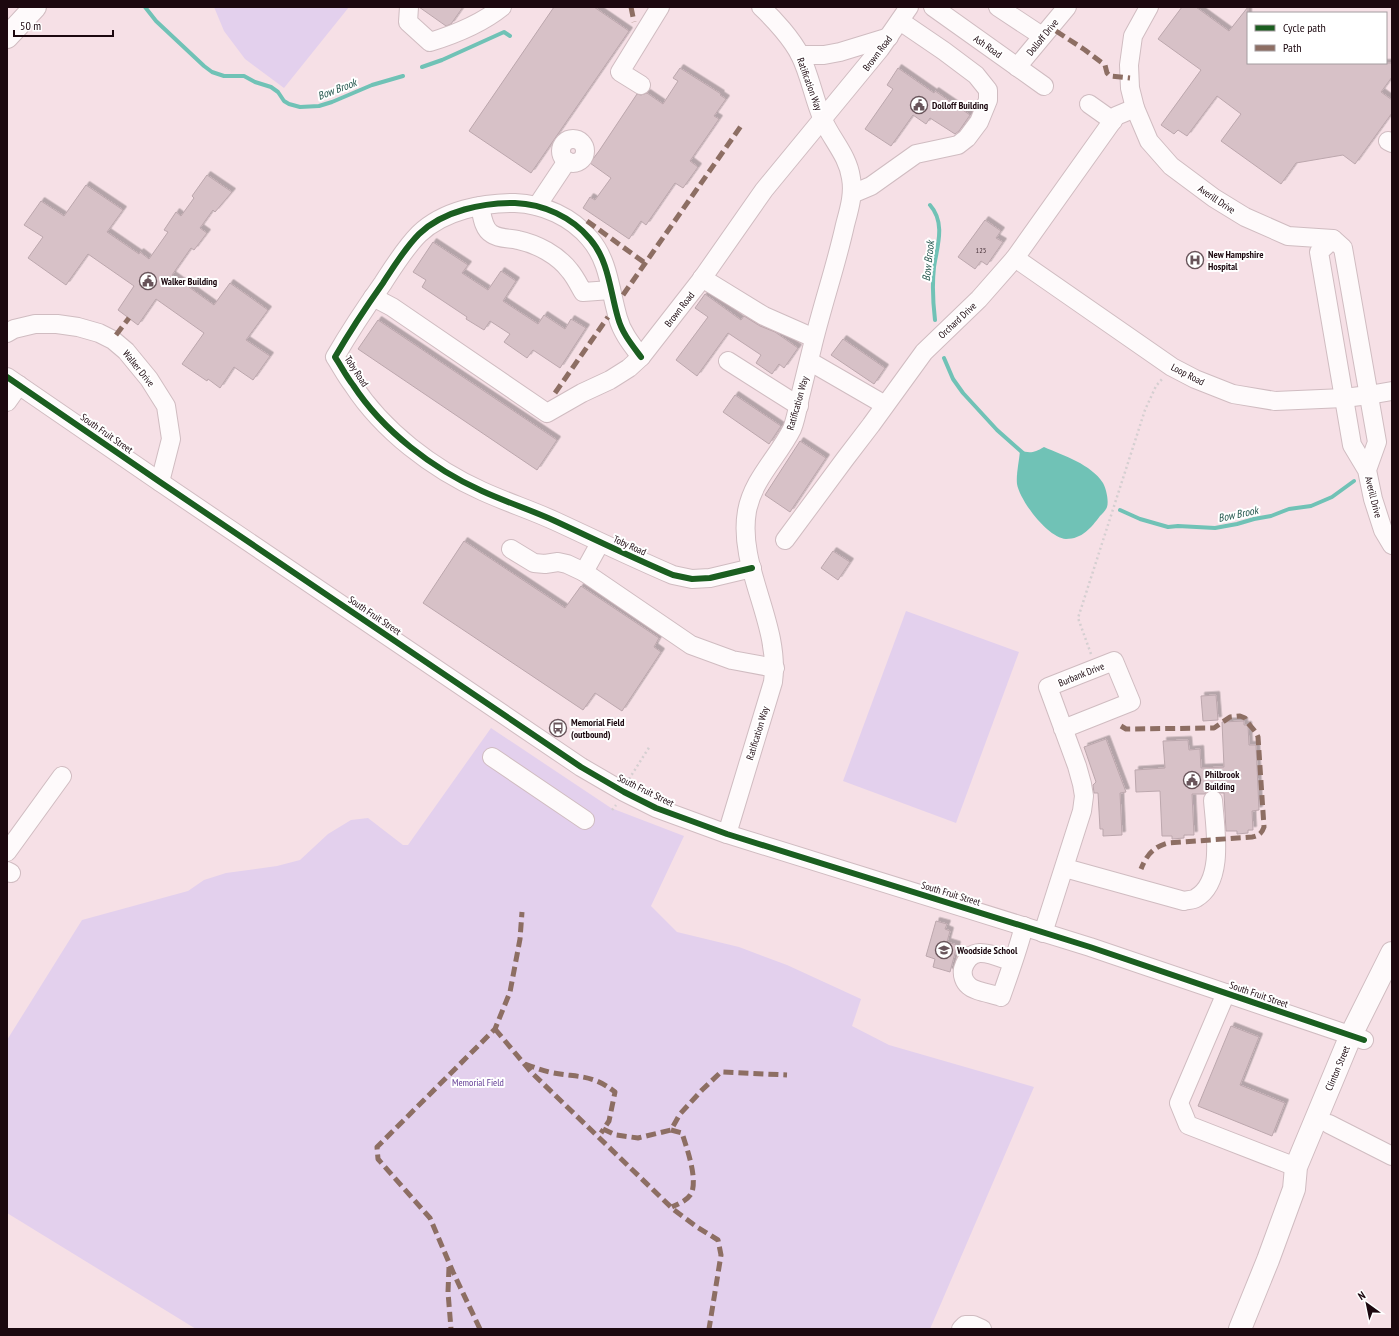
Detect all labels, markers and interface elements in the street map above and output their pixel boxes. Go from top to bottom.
scale bar [14,12,113,38]
legend [1247,12,1387,64]
street label: Dolloff Drive [1024,16,1061,58]
text: 50 m [20,18,41,33]
text: Cycle path [1283,20,1326,35]
street label: Ash Road [971,32,1004,61]
street label: Brown Road [860,33,895,74]
text: Path [1283,40,1301,55]
street label: Ratification Way [794,56,825,113]
water label: Bow Brook [316,75,360,103]
public building icon: Dolloff Building [909,95,929,115]
place label: Dolloff Building [932,99,989,112]
street label: Averill Drive [1196,182,1238,217]
water label: Bow Brook [919,238,937,282]
house number: 125 [976,245,986,255]
place label: New Hampshire Hospital [1208,248,1264,273]
hospital icon: New Hampshire Hospital [1185,250,1205,270]
public building icon: Walker Building [138,271,158,291]
place label: Walker Building [160,275,218,288]
street label: Brown Road [662,289,697,330]
street label: Orchard Drive [936,299,979,341]
street label: Walker Drive [120,347,157,389]
street label: Toby Road [342,353,371,389]
street label: Loop Road [1169,361,1207,388]
street label: Ratification Way [784,375,811,432]
street label: South Fruit Street [78,411,136,456]
street label: Averill Drive [1362,475,1385,519]
water label: Bow Brook [1217,503,1261,525]
street label: Toby Road [611,532,648,558]
street label: South Fruit Street [346,593,404,638]
street label: Burbank Drive [1056,659,1106,690]
street label: Ratification Way [743,705,772,762]
place label: Memorial Field (outbound) [571,716,625,741]
bus stop icon: Memorial Field (outbound) [548,718,568,738]
place label: Philbrook Building [1205,768,1240,793]
public building icon: Philbrook Building [1182,770,1202,790]
street label: South Fruit Street [615,771,676,810]
street label: South Fruit Street [920,878,982,909]
school or university icon: Woodside School [934,940,954,960]
place label: Woodside School [956,944,1018,957]
street label: South Fruit Street [1228,978,1290,1011]
street label: Clinton Street [1322,1043,1353,1093]
park label: Memorial Field [452,1076,504,1089]
north arrow [1347,1284,1387,1324]
text: N [1355,1288,1368,1303]

